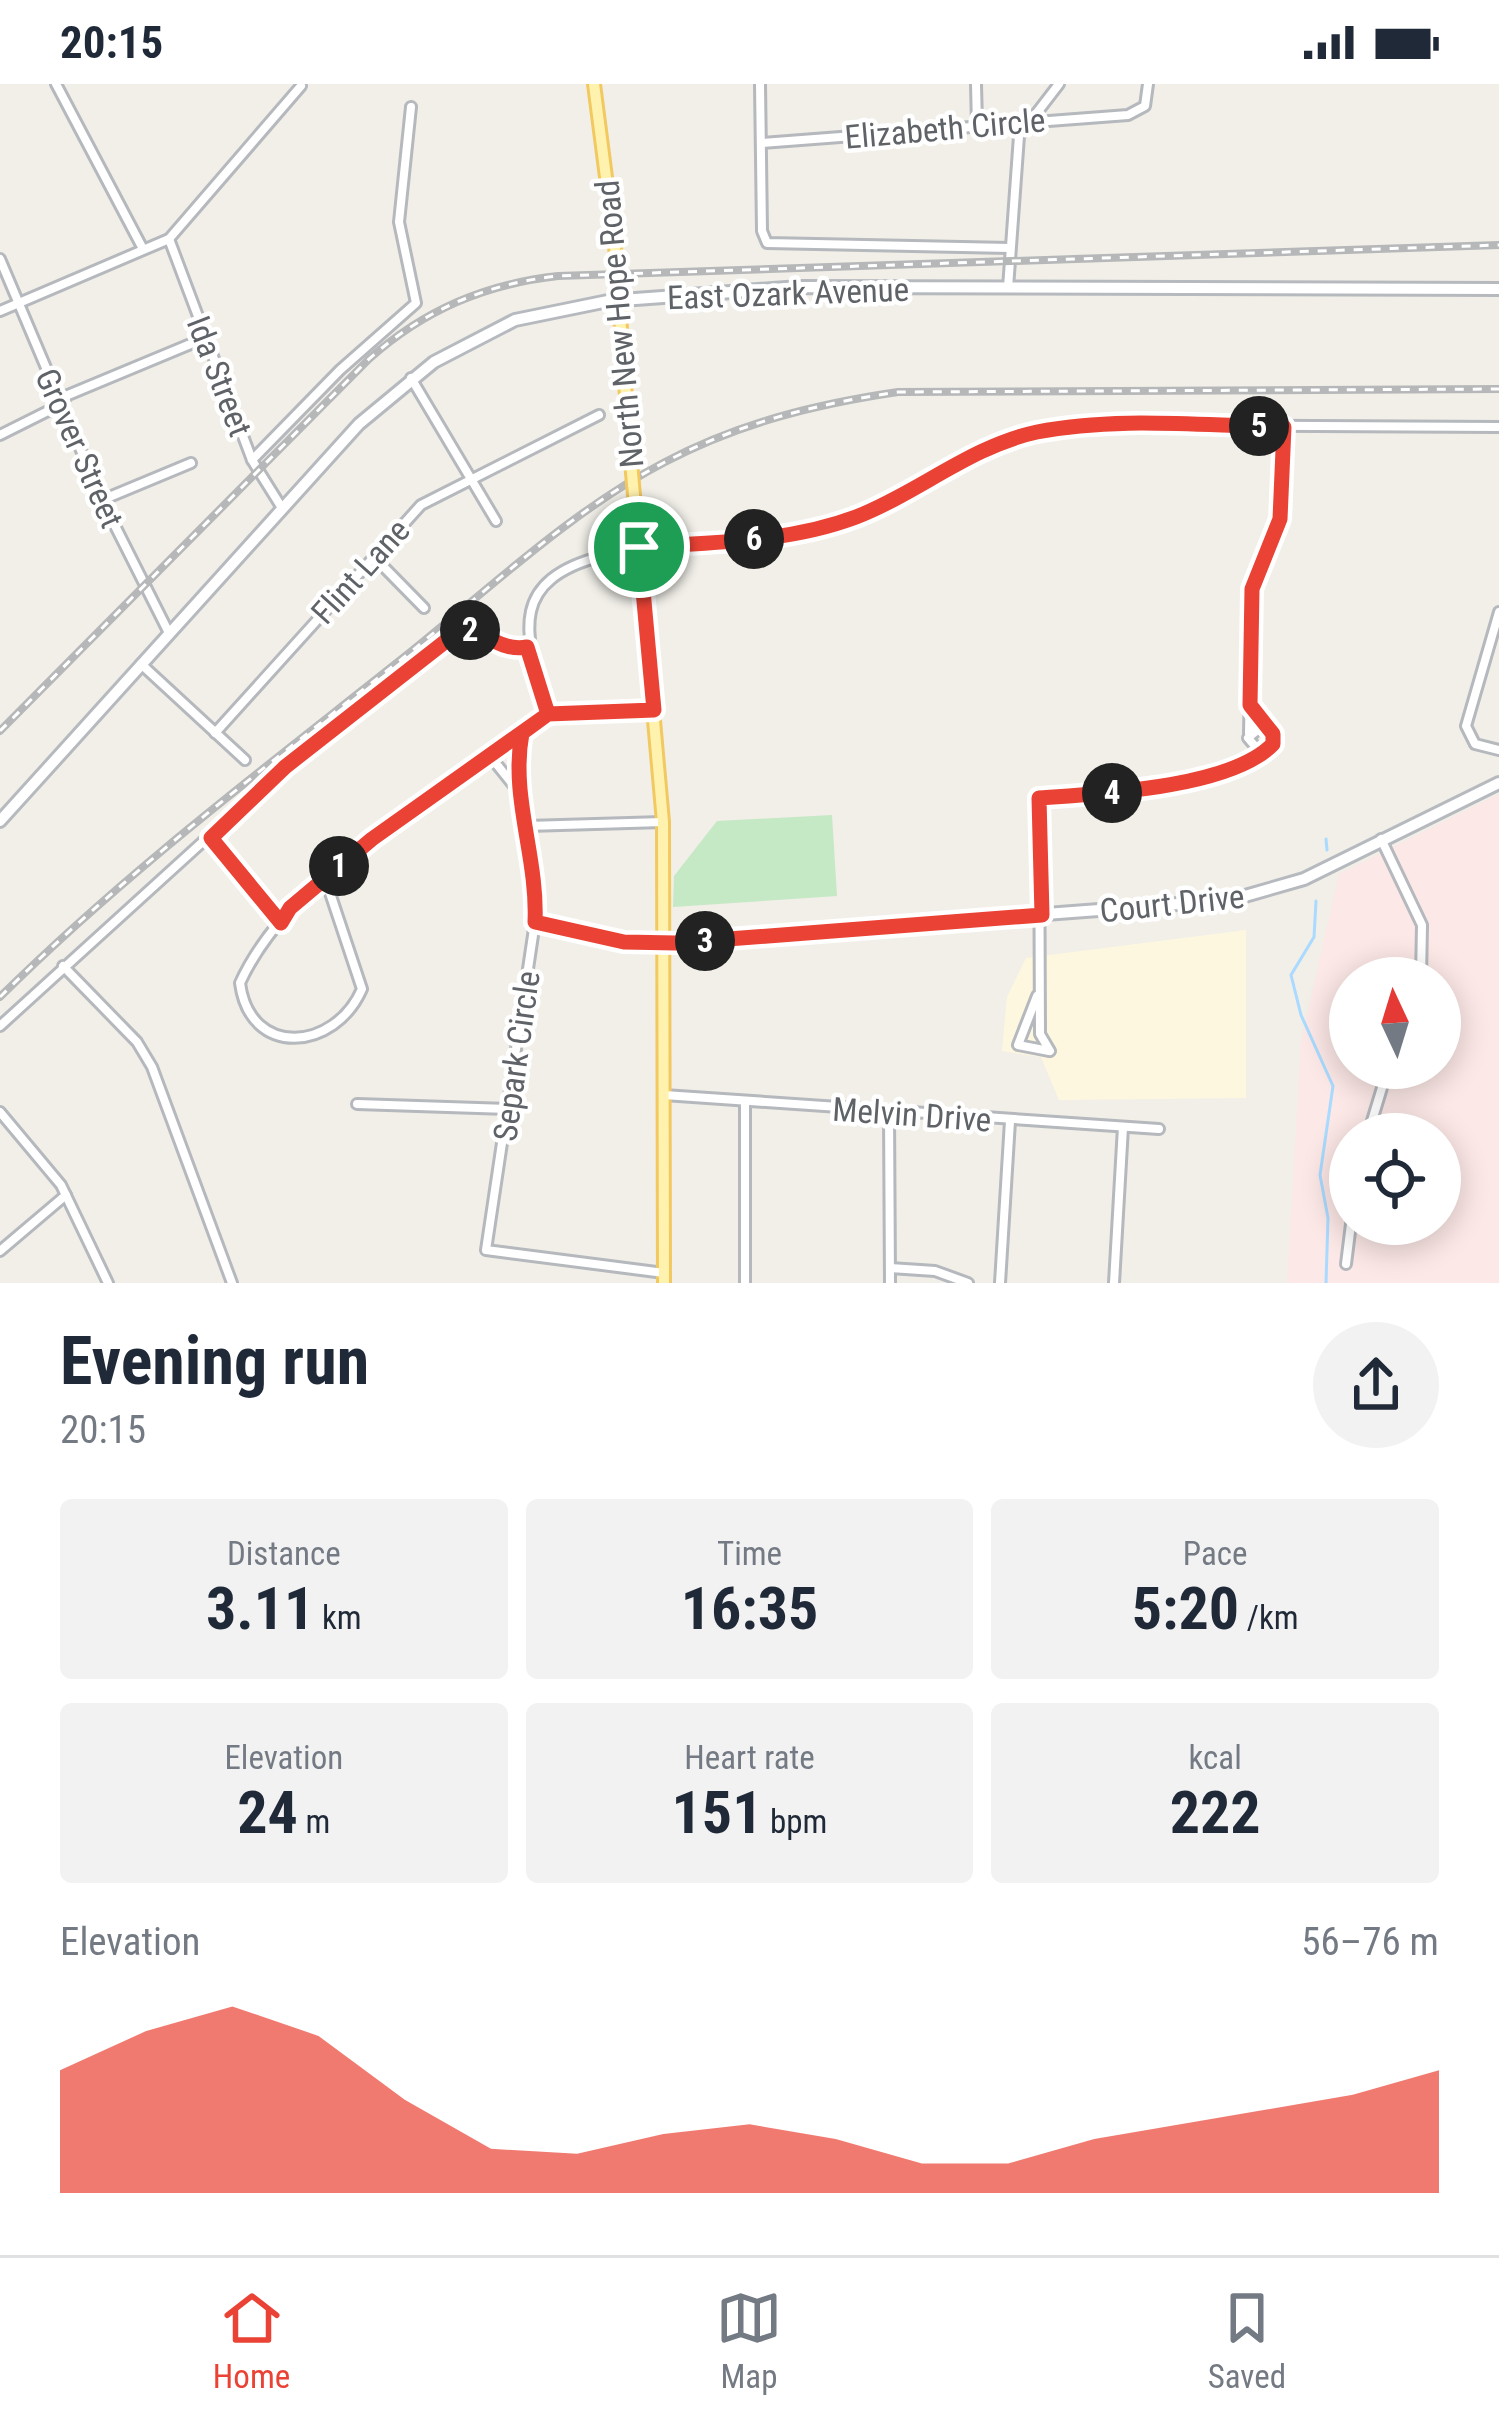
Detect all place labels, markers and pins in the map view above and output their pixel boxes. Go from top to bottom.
pin: 5 [1229,396,1289,456]
pin [588,496,690,598]
pin: 6 [724,509,784,569]
pin: 2 [440,600,500,660]
pin: 4 [1082,763,1142,823]
pin: 1 [309,836,369,896]
pin: 3 [675,911,735,971]

